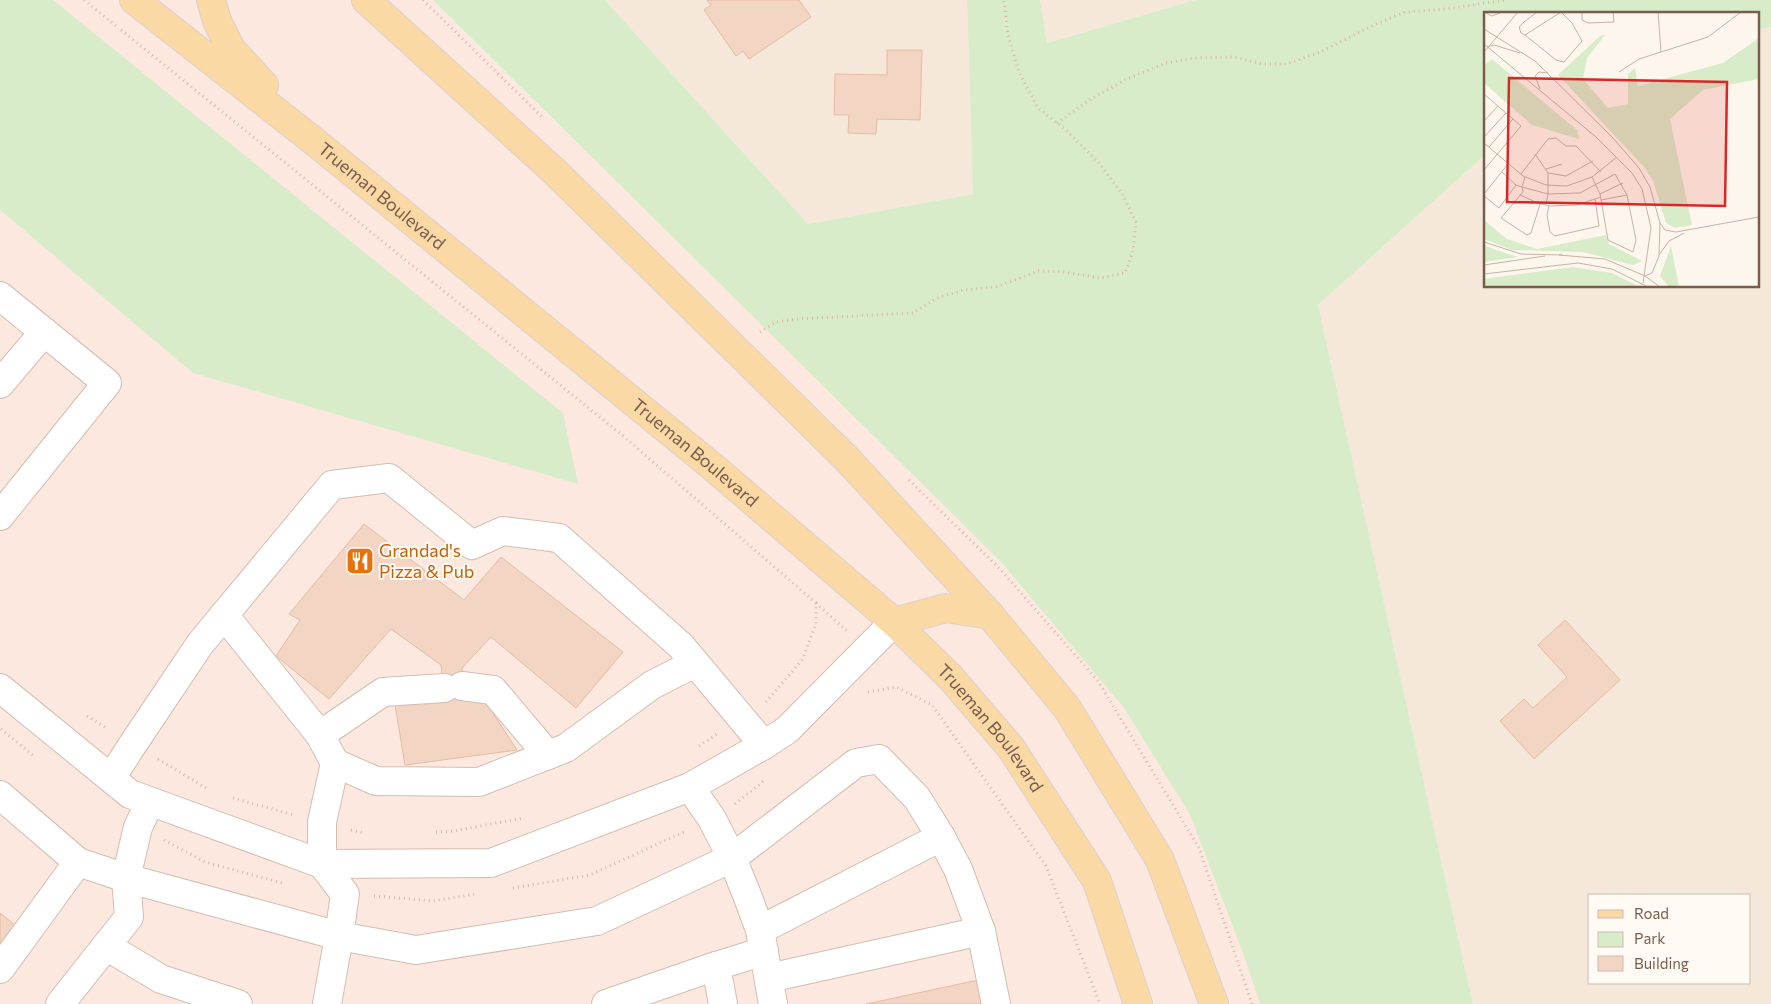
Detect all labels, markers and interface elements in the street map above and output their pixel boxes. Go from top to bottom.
inset map [1484,12,1758,288]
street label: Trueman Boulevard [314,137,450,254]
street label: Trueman Boulevard [628,393,763,511]
place label: Grandad's Pizza & Pub [379,539,474,582]
restaurant icon: Grandad's Pizza & Pub [345,546,375,576]
street label: Trueman Boulevard [933,659,1049,796]
legend [1588,894,1751,984]
text: Road [1634,904,1669,922]
text: Park [1634,929,1665,947]
text: Building [1634,954,1689,972]

